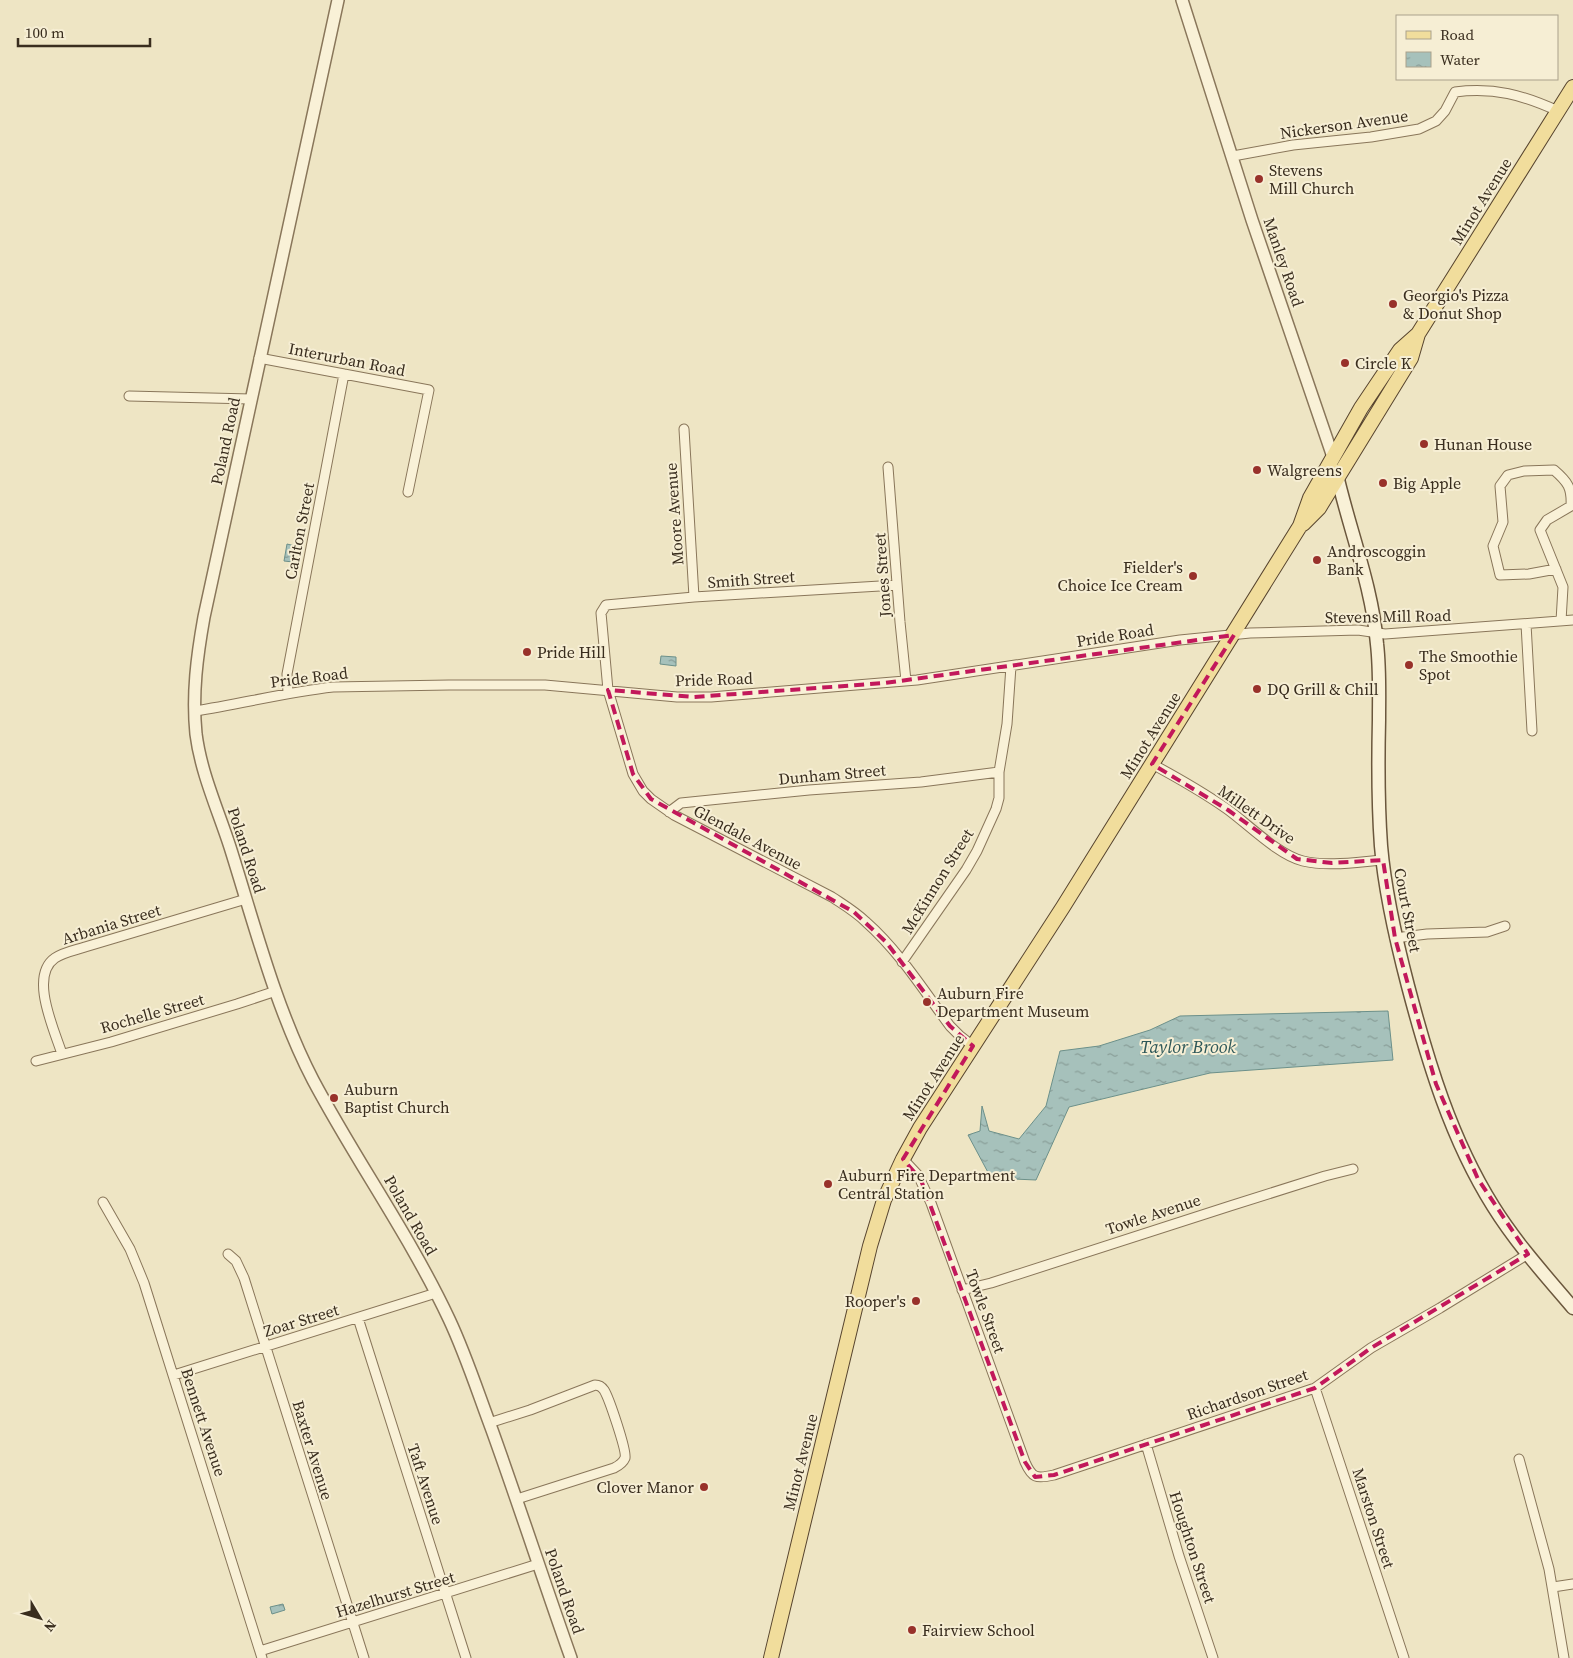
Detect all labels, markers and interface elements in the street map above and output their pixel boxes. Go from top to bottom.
scale bar [18,15,150,47]
legend [1396,15,1558,80]
text: 100 m [25,22,65,43]
text: Road [1440,24,1474,45]
text: Water [1440,49,1481,70]
street label: Nickerson Avenue [1279,104,1409,144]
street label: Minot Avenue [1445,153,1517,249]
place label: Stevens Mill Church [1269,159,1355,199]
marker: Stevens Mill Church [1253,173,1265,185]
street label: Manley Road [1258,215,1310,309]
place label: Georgio's Pizza & Donut Shop [1403,284,1510,324]
marker: Georgio's Pizza & Donut Shop [1387,298,1399,310]
street label: Interurban Road [287,337,407,381]
place label: Circle K [1355,352,1412,374]
marker: Circle K [1339,357,1351,369]
street label: Poland Road [205,395,245,487]
place label: Hunan House [1434,433,1532,455]
marker: Hunan House [1418,438,1430,450]
place label: Walgreens [1267,459,1342,481]
street label: Moore Avenue [659,462,689,566]
marker: Walgreens [1251,464,1263,476]
place label: Big Apple [1393,472,1461,494]
marker: Big Apple [1377,477,1389,489]
street label: Carlton Street [279,480,319,581]
street label: Jones Street [868,531,896,619]
place label: Androscoggin Bank [1327,540,1427,580]
marker: Androscoggin Bank [1311,554,1323,566]
place label: Fielder's Choice Ice Cream [1058,556,1183,596]
street label: Smith Street [707,565,796,593]
marker: Fielder's Choice Ice Cream [1187,570,1199,582]
street label: Stevens Mill Road [1325,604,1451,628]
street label: Pride Road [1075,618,1155,652]
place label: Pride Hill [537,641,606,663]
place label: The Smoothie Spot [1419,645,1518,685]
marker: Pride Hill [521,646,533,658]
marker: The Smoothie Spot [1403,659,1415,671]
street label: Pride Road [269,661,349,693]
street label: Pride Road [675,667,753,691]
place label: DQ Grill & Chill [1267,678,1379,700]
marker: DQ Grill & Chill [1251,683,1263,695]
street label: Minot Avenue [1114,687,1186,783]
street label: Dunham Street [777,758,887,790]
street label: Millett Drive [1214,779,1300,849]
street label: Glendale Avenue [690,799,806,875]
street label: Poland Road [223,804,271,896]
street label: McKinnon Street [896,824,979,938]
street label: Court Street [1389,866,1427,955]
street label: Arbania Street [59,898,164,949]
place label: Auburn Fire Department Museum [937,982,1089,1022]
street label: Rochelle Street [98,987,207,1038]
marker: Auburn Fire Department Museum [921,996,933,1008]
street label: Minot Avenue [897,1030,969,1124]
water label: Taylor Brook [1140,1034,1236,1059]
place label: Auburn Baptist Church [344,1078,450,1118]
marker: Auburn Baptist Church [328,1092,340,1104]
place label: Auburn Fire Department Central Station [838,1164,1016,1204]
street label: Poland Road [379,1171,443,1259]
marker: Auburn Fire Department Central Station [822,1178,834,1190]
street label: Towle Avenue [1103,1188,1203,1240]
street label: Towle Street [961,1266,1012,1357]
place label: Rooper's [845,1290,906,1312]
marker: Rooper's [910,1295,922,1307]
street label: Zoar Street [261,1298,342,1342]
street label: Richardson Street [1184,1363,1311,1425]
street label: Bennett Avenue [176,1365,232,1479]
street label: Baxter Avenue [287,1398,339,1502]
street label: Minot Avenue [777,1411,823,1513]
street label: Taft Avenue [403,1441,449,1527]
street label: Marston Street [1347,1465,1401,1572]
place label: Clover Manor [597,1476,694,1498]
marker: Clover Manor [698,1481,710,1493]
street label: Houghton Street [1165,1488,1222,1607]
street label: Poland Road [540,1545,590,1637]
street label: Hazelhurst Street [333,1565,458,1623]
north arrow [15,1593,65,1643]
text: N [39,1616,61,1636]
place label: Fairview School [922,1619,1035,1641]
marker: Fairview School [906,1624,918,1636]

